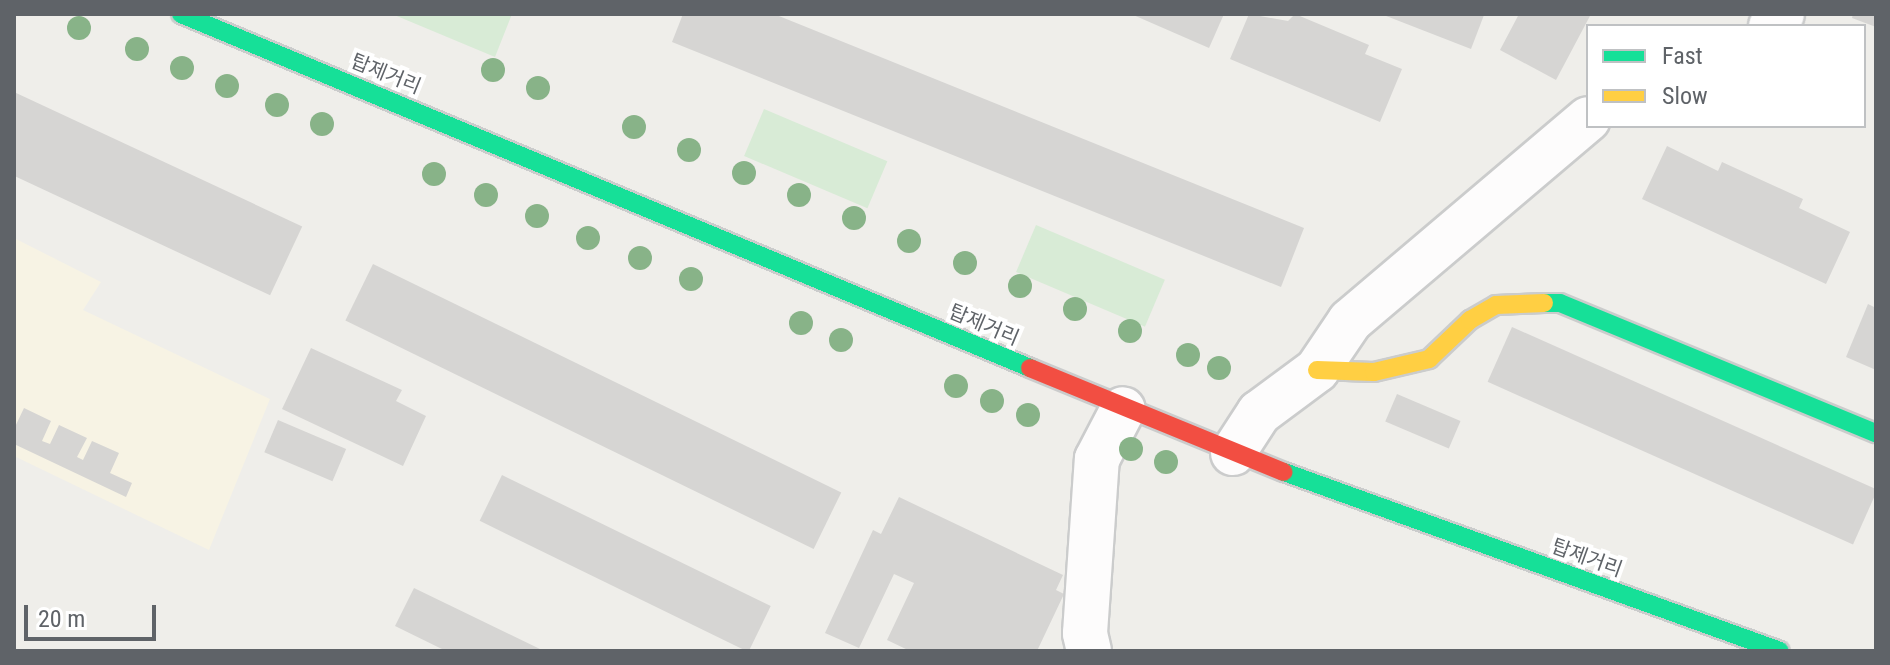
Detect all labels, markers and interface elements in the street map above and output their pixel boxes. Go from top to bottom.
legend [1586,24,1866,128]
text: Fast [1662,42,1703,70]
street label: 탑제거리 [347,49,425,99]
text: Slow [1662,82,1708,110]
street label: 탑제거리 [945,300,1023,350]
street label: 탑제거리 [1548,534,1626,582]
scale bar [28,589,160,639]
text: 20 m [38,605,85,633]

